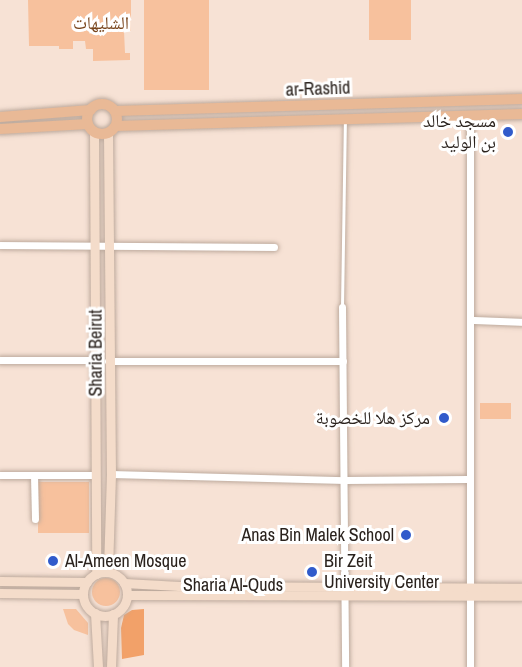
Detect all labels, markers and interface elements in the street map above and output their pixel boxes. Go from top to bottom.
park label: الشليهات [73,12,129,34]
street label: ar-Rashid [285,77,351,101]
place label: مسجد خالد بن الوليد [423,111,496,154]
marker: مسجد خالد بن الوليد [501,125,515,139]
street label: Sharia Beirut [85,310,107,396]
place label: مركز هلا للخصوبة [316,407,430,429]
marker: مركز هلا للخصوبة [435,409,453,427]
place label: Anas Bin Malek School [241,524,394,546]
marker: Anas Bin Malek School [399,528,413,542]
place label: Al-Ameen Mosque [65,550,186,572]
place label: Bir Zeit University Center [324,551,439,594]
marker: Al-Ameen Mosque [46,554,60,568]
marker: Bir Zeit University Center [305,565,319,579]
street label: Sharia Al-Quds [183,574,283,596]

